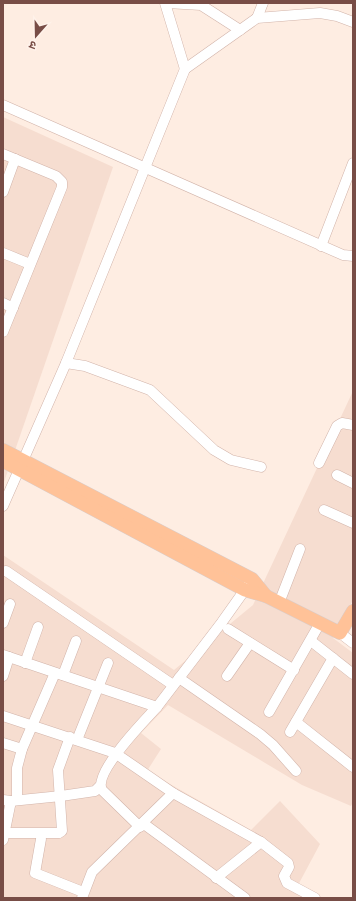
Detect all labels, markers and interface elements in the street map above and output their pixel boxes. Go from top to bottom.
north arrow [16,16,56,56]
text: उ [27,38,38,53]

